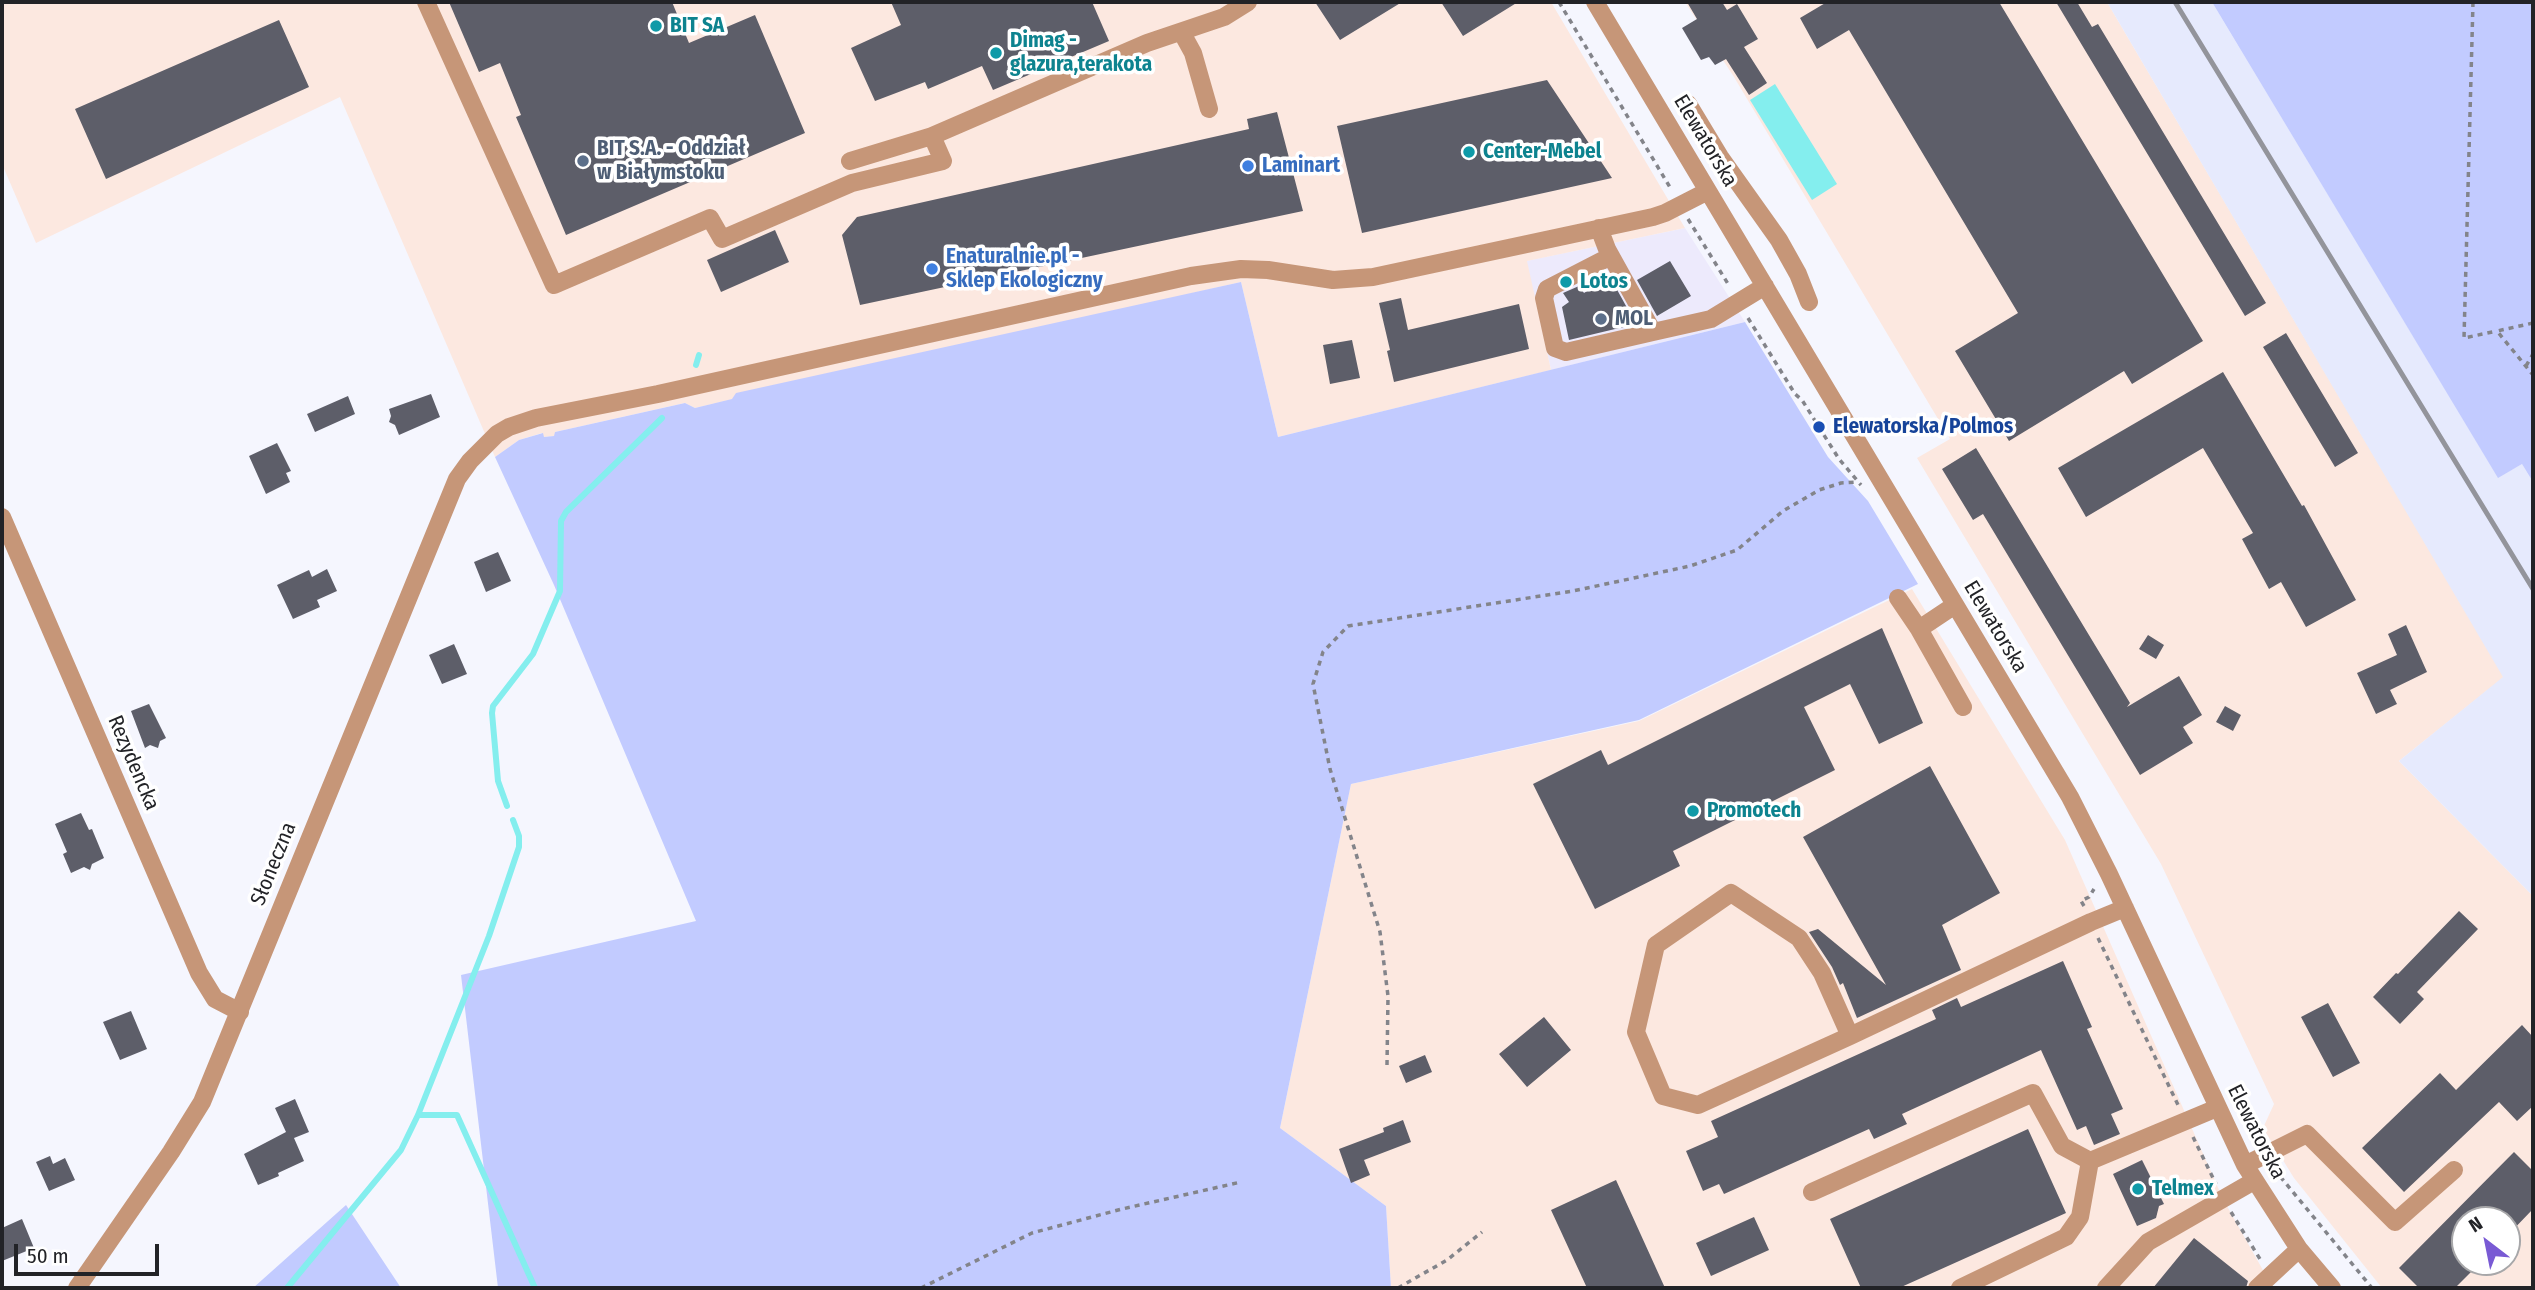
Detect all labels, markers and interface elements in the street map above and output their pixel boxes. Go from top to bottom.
place label: BIT SA [670,13,724,39]
marker: BIT SA [648,18,664,34]
place label: Dimag - glazura,terakota [1010,28,1152,78]
marker: Dimag - glazura,terakota [988,45,1004,61]
street label: Elewatorska [1668,91,1742,191]
place label: BIT S.A. - Oddział w Białymstoku [597,136,745,186]
place label: Center-Mebel [1483,139,1601,165]
marker: Center-Mebel [1461,144,1477,160]
marker: BIT S.A. - Oddział w Białymstoku [575,153,591,169]
place label: Laminart [1262,153,1340,179]
marker: Laminart [1240,158,1256,174]
place label: Enaturalnie.pl - Sklep Ekologiczny [946,244,1103,294]
marker: Enaturalnie.pl - Sklep Ekologiczny [924,261,940,277]
place label: Lotos [1580,269,1628,295]
marker: Lotos [1558,274,1574,290]
place label: MOL [1615,306,1653,332]
marker: MOL [1593,311,1609,327]
place label: Elewatorska/Polmos [1833,414,2013,440]
marker: Elewatorska/Polmos [1811,419,1827,435]
street label: Elewatorska [1958,577,2032,677]
street label: Rezydencka [102,712,164,814]
place label: Promotech [1707,798,1801,824]
marker: Promotech [1685,803,1701,819]
street label: Słoneczna [246,819,302,909]
street label: Elewatorska [2221,1081,2291,1183]
place label: Telmex [2152,1176,2214,1202]
marker: Telmex [2130,1181,2146,1197]
north arrow [2451,1206,2521,1276]
text: N [2465,1212,2487,1237]
scale bar [18,1230,163,1274]
text: 50 m [27,1243,69,1269]

